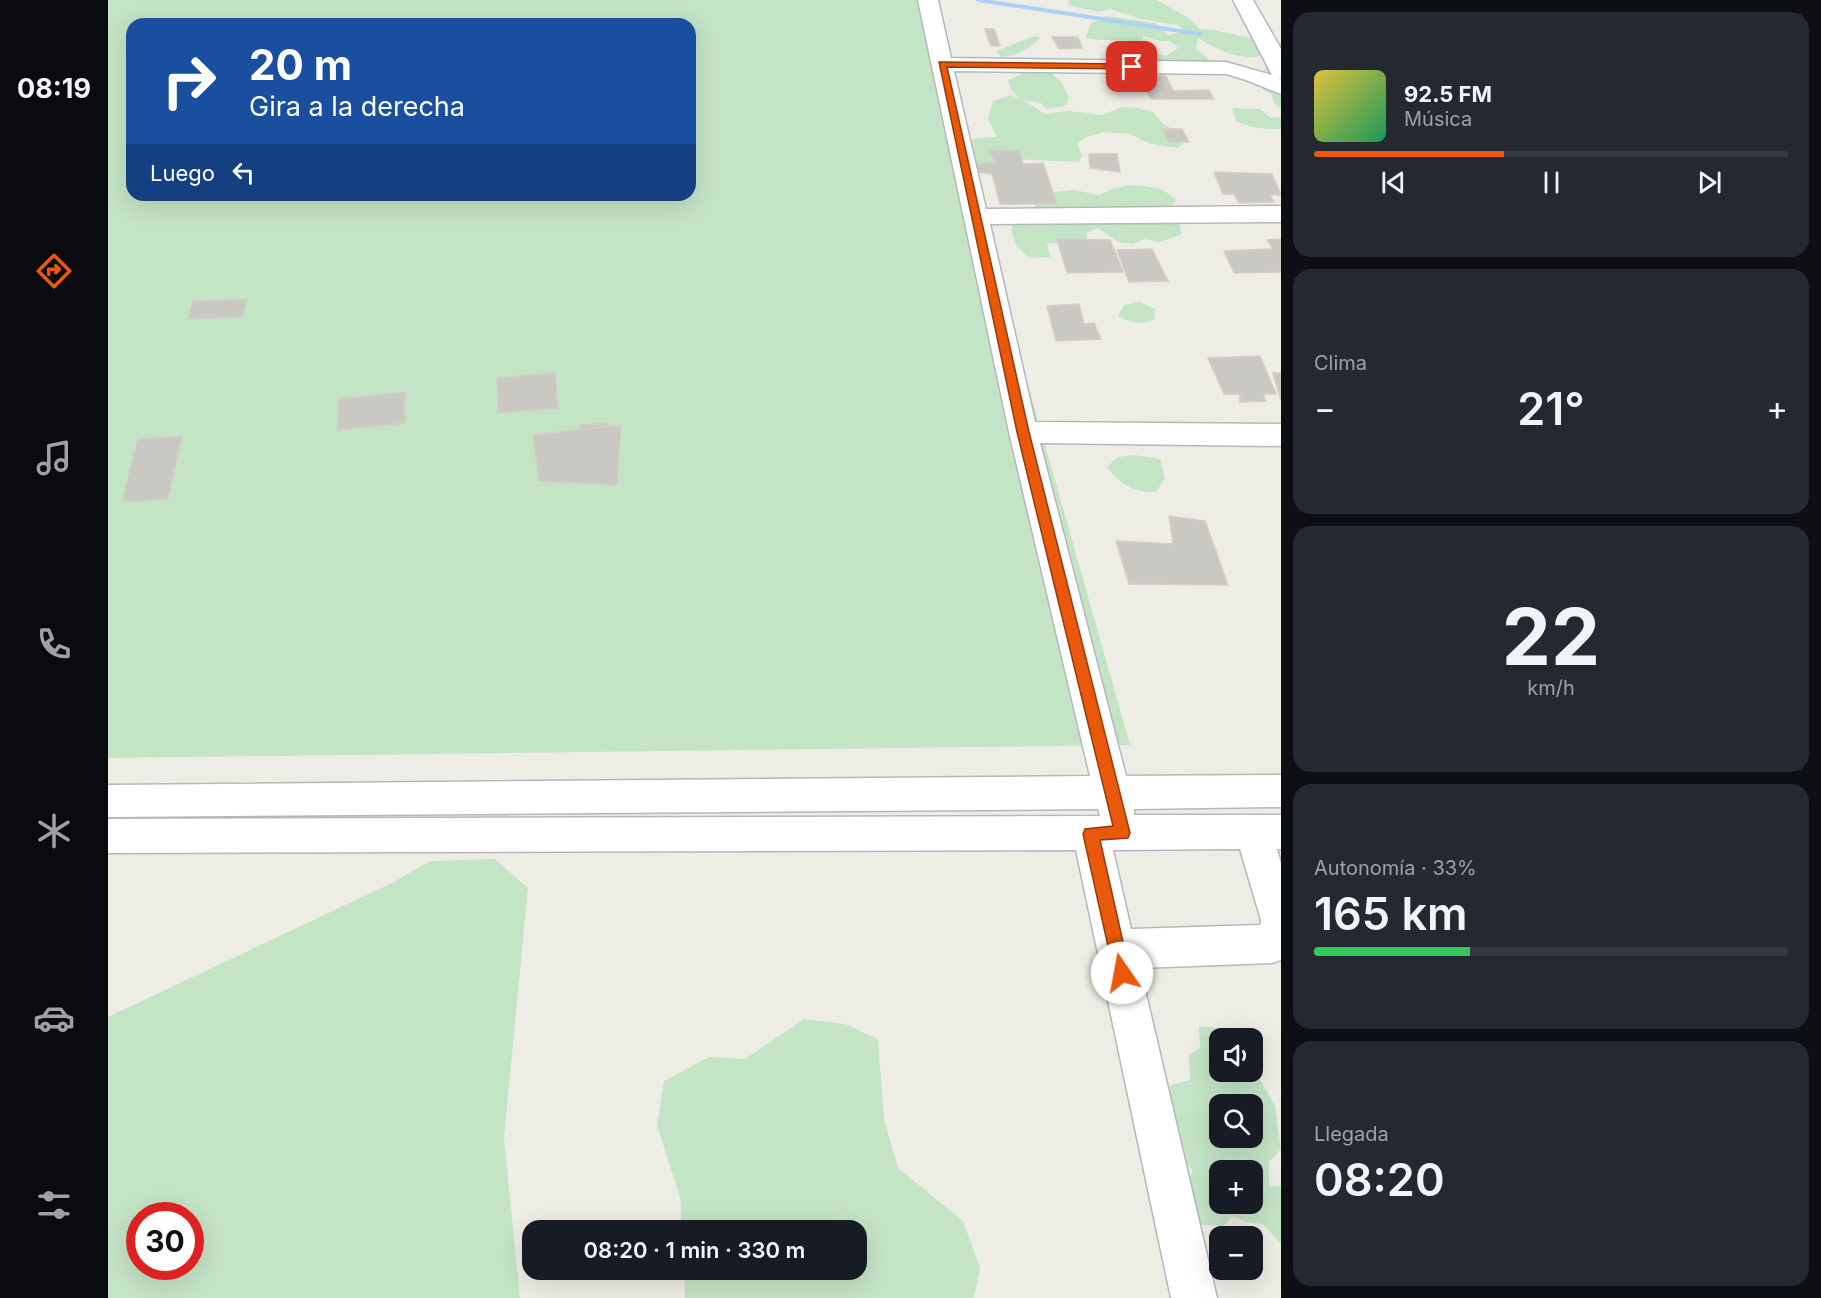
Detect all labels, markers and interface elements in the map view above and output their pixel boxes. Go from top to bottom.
text: 20 m [249,39,352,90]
pin [1106,41,1157,92]
icon: right [150,42,228,120]
icon: arrive [1115,50,1148,83]
text: 08:19 [17,72,91,105]
text: 92.5 FM [1404,81,1492,107]
text: Gira a la derecha [249,90,465,123]
text: Música [1404,107,1472,131]
icon: left [227,156,260,189]
text: Luego [150,160,215,186]
icon: previous [1377,166,1410,199]
icon: pause [1535,166,1568,199]
icon: next [1693,166,1726,199]
icon: directions [33,250,75,292]
text: Clima [1314,351,1367,375]
text: 21° [1517,381,1585,436]
text: − [1314,388,1336,428]
text: + [1766,388,1788,428]
icon: music [33,437,75,479]
text: 22 [1502,589,1600,684]
icon: phone [33,623,75,665]
text: km/h [1527,676,1575,700]
icon: climate [33,810,75,852]
text: Autonomía · 33% [1314,856,1477,880]
text: 165 km [1314,886,1468,941]
position arrow [1090,941,1154,1005]
icon: car [33,997,75,1039]
map controls [1209,1028,1263,1280]
button: sound [1209,1028,1263,1082]
button: search [1209,1094,1263,1148]
text: Llegada [1314,1122,1389,1146]
text: 08:20 [1314,1152,1445,1207]
button: + [1209,1160,1263,1214]
icon: filters [33,1184,75,1226]
speed limit sign: 30 [126,1202,204,1280]
button: − [1209,1226,1263,1280]
text: 08:20 · 1 min · 330 m [584,1237,805,1263]

